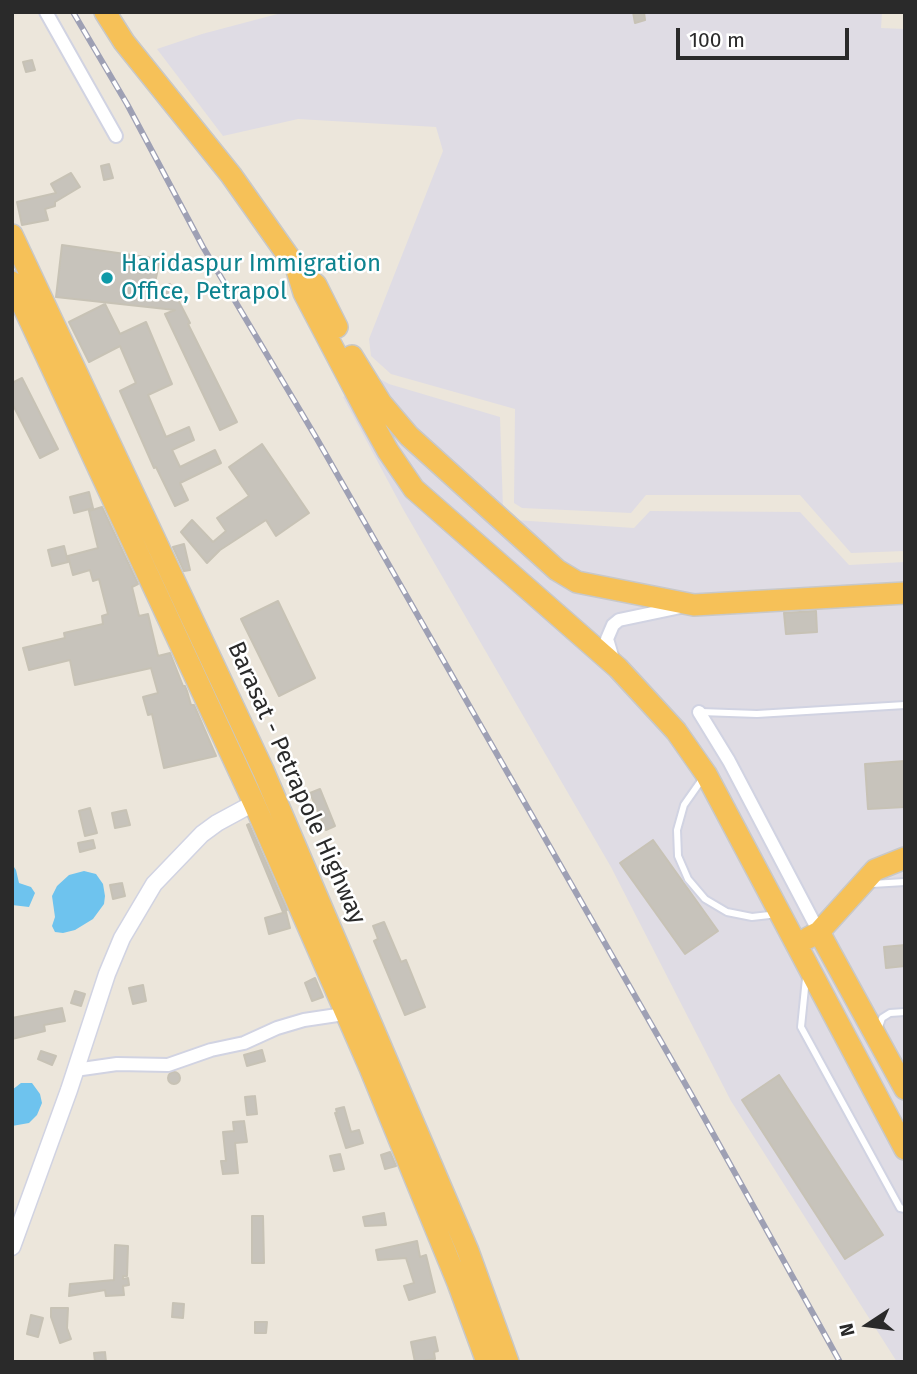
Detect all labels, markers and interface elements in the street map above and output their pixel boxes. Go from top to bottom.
scale bar [679,14,852,58]
text: 100 m [689,27,745,53]
place label: Haridaspur Immigration Office, Petrapol [121,250,381,306]
marker: Haridaspur Immigration Office, Petrapol [99,270,115,286]
street label: Barasat - Petrapole Highway [221,637,371,929]
north arrow [833,1290,903,1360]
text: N [834,1321,860,1339]

